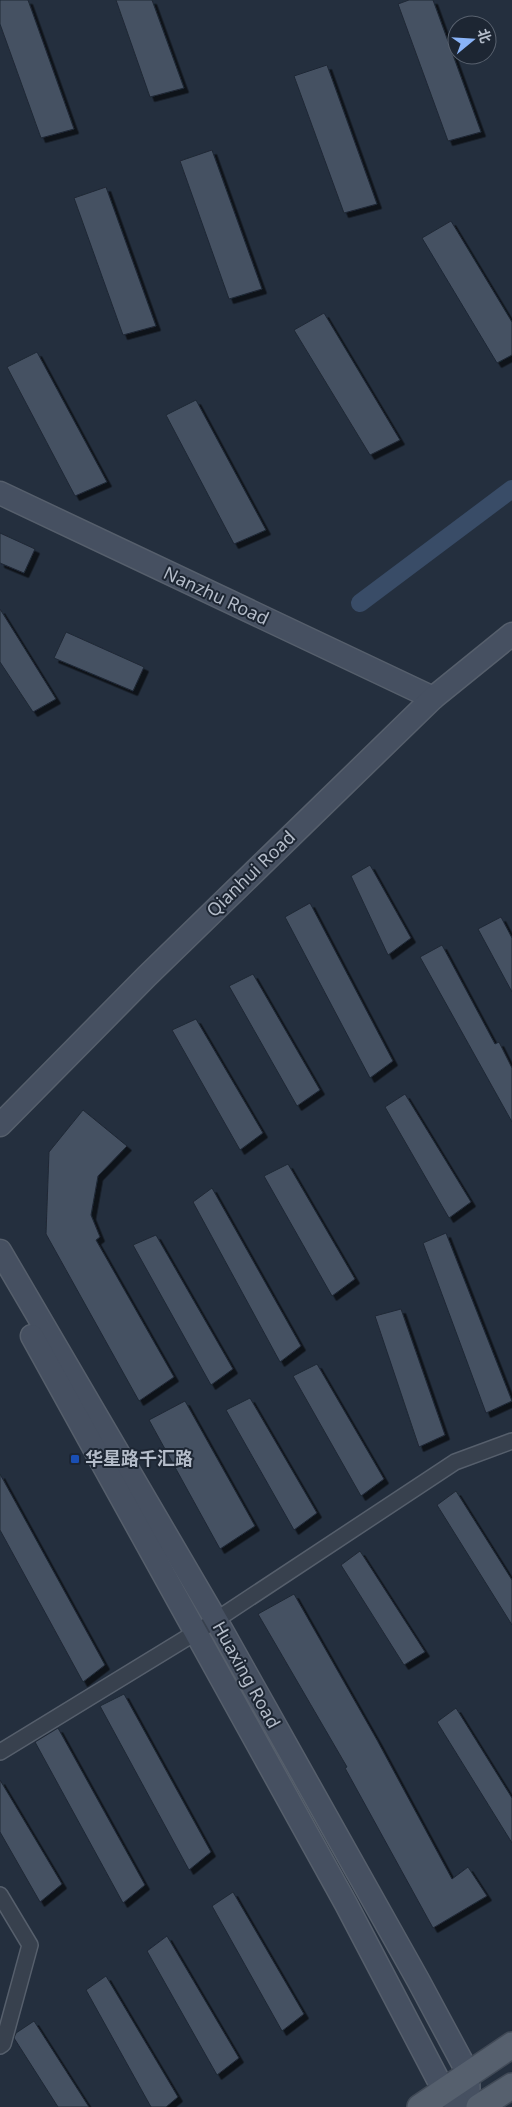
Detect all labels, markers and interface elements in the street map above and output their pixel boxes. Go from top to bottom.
north arrow [447,15,497,65]
text: 北 [474,26,496,45]
street label: Nanzhu Road [160,560,273,630]
street label: Qianhui Road [201,825,300,922]
place label: 华星路千汇路 [85,1446,193,1470]
marker: 华星路千汇路 [69,1453,81,1465]
street label: Huaxing Road [208,1617,286,1732]

